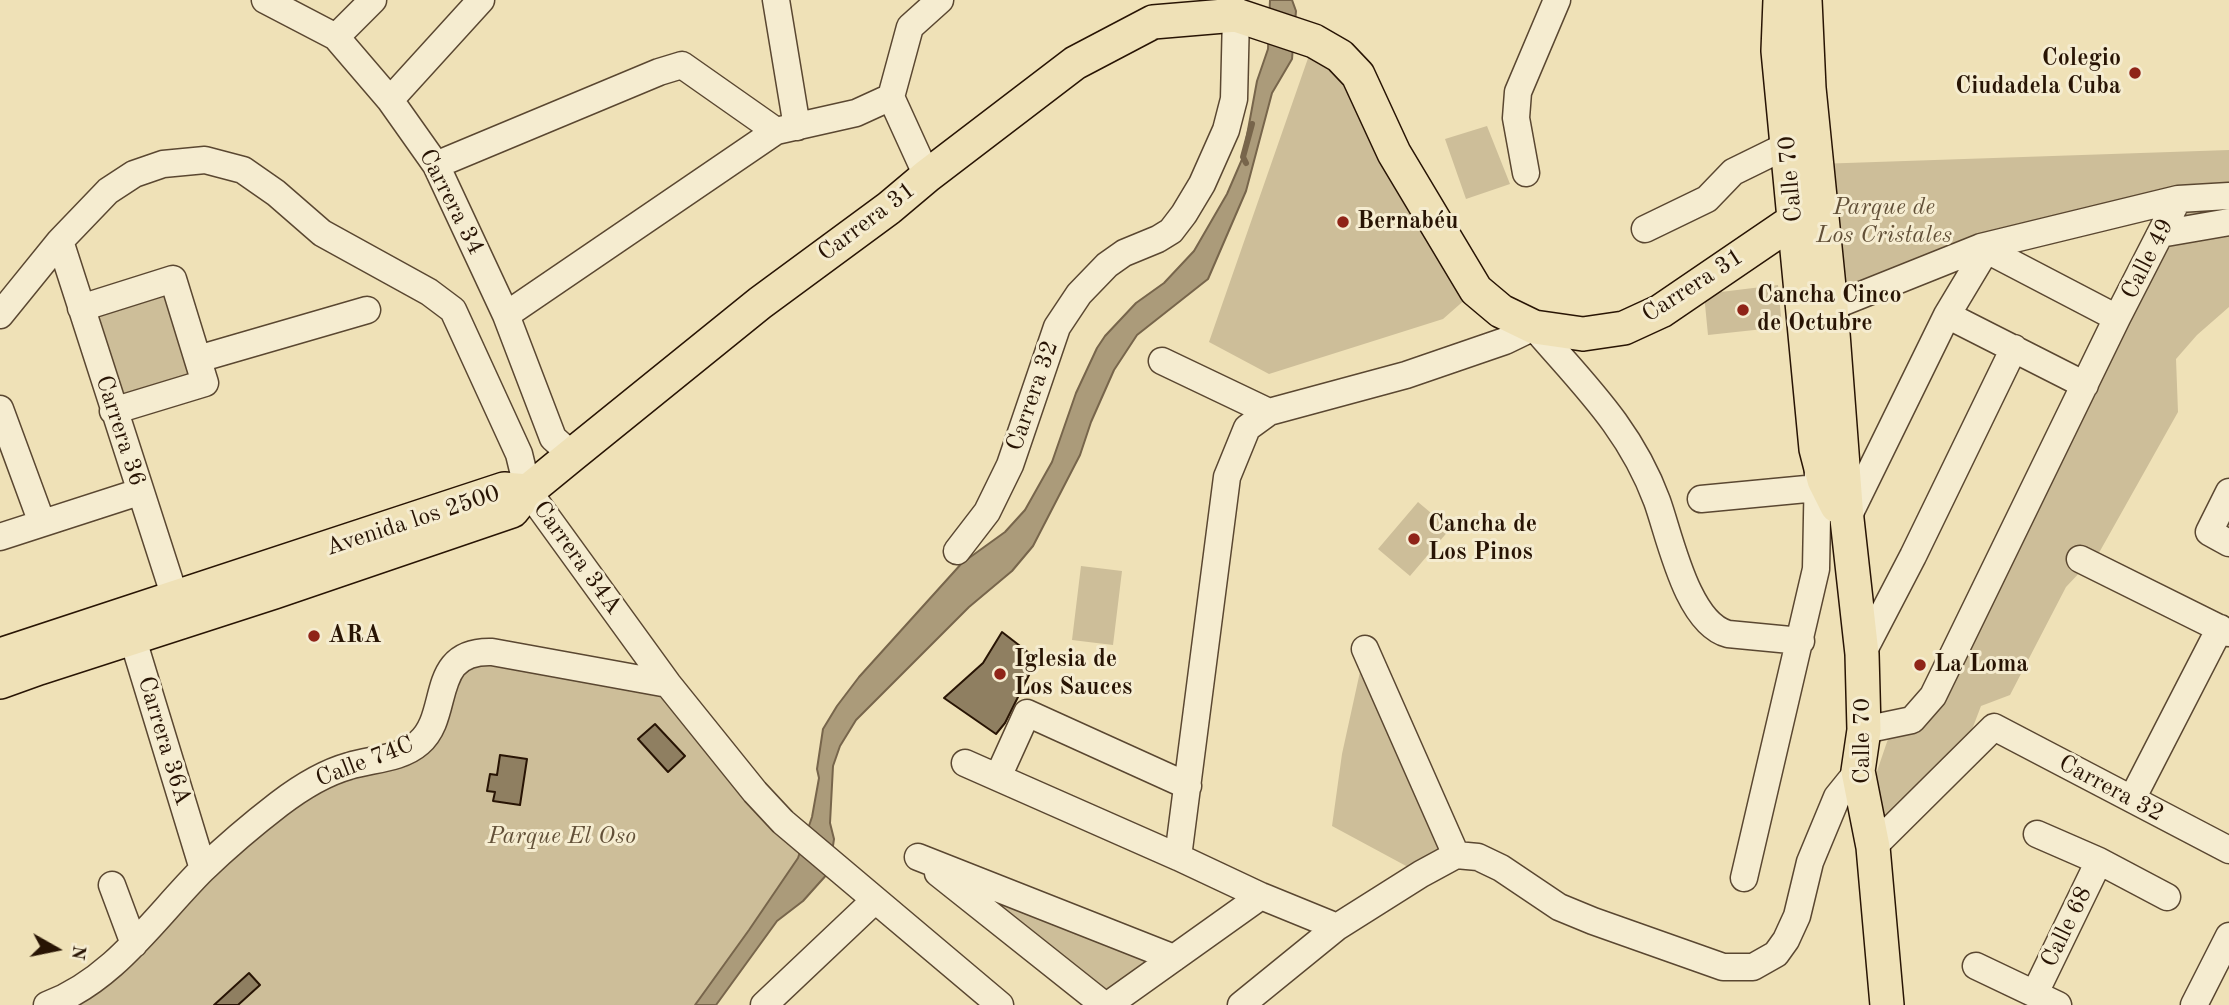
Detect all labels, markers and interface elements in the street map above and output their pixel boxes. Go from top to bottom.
place label: Colegio Ciudadela Cuba [1955,45,2121,101]
marker: Colegio Ciudadela Cuba [2127,65,2143,81]
street label: Calle 70 [1773,135,1809,223]
street label: Carrera 34 [412,144,490,260]
street label: Carrera 31 [812,176,922,268]
park label: Parque de Los Cristales [1816,194,1952,250]
place label: Bernabéu [1357,208,1459,236]
marker: Bernabéu [1335,214,1351,230]
street label: Calle 49 [2116,214,2180,304]
street label: Carrera 31 [1637,243,1749,329]
place label: Cancha Cinco de Octubre [1757,282,1902,338]
marker: Cancha Cinco de Octubre [1735,302,1751,318]
street label: Carrera 32 [1001,337,1065,455]
street label: Carrera 36 [89,372,151,490]
street label: Avenida los 2500 [322,479,504,563]
street label: Carrera 34A [526,496,628,620]
place label: Cancha de Los Pinos [1428,511,1537,567]
marker: Cancha de Los Pinos [1406,531,1422,547]
place label: ARA [328,622,382,650]
marker: ARA [306,628,322,644]
place label: Iglesia de Los Sauces [1014,646,1132,702]
place label: La Loma [1934,651,2029,679]
marker: La Loma [1912,657,1928,673]
marker: Iglesia de Los Sauces [992,666,1008,682]
street label: Carrera 36A [131,673,197,809]
street label: Calle 70 [1849,698,1877,784]
street label: Calle 74C [312,730,418,794]
street label: Carrera 32 [2054,749,2168,829]
park label: Parque El Oso [488,823,636,851]
street label: Calle 68 [2035,882,2099,972]
north arrow [21,914,91,984]
text: N [67,944,88,961]

